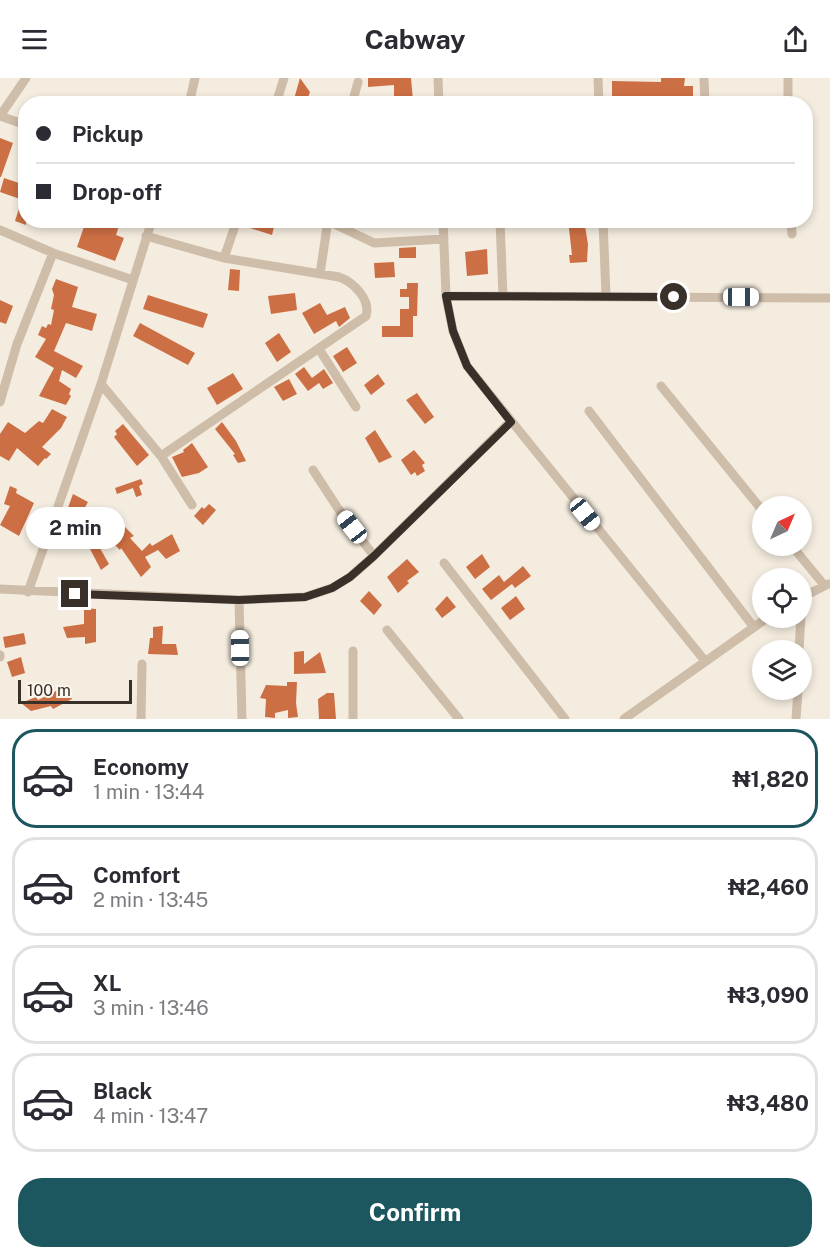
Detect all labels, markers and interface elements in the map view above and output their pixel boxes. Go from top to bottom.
icon: menu [18,23,51,56]
text: Cabway [364,23,466,55]
icon: share [779,23,812,56]
text: Pickup [72,121,143,147]
text: Drop-off [72,179,162,205]
route start [660,283,687,310]
car [723,288,759,306]
car [567,494,603,534]
north arrow [752,496,812,556]
map controls [752,496,812,700]
callout: 2 min [26,507,124,549]
car [334,507,370,547]
text: 2 min [49,516,102,540]
button: locate [752,568,812,628]
route end [61,580,88,607]
car [231,630,249,666]
button: layers [752,640,812,700]
scale bar [18,677,132,704]
text: 100 m [27,681,71,700]
icon: car [21,752,75,806]
text: Economy [93,754,189,780]
text: ₦1,820 [732,766,809,792]
text: 1 min · 13:44 [93,780,204,804]
icon: car [21,860,75,914]
text: Comfort [93,862,180,888]
text: ₦2,460 [728,874,809,900]
text: 2 min · 13:45 [93,888,208,912]
icon: car [21,968,75,1022]
text: XL [93,970,121,996]
text: ₦3,090 [727,982,809,1008]
text: 3 min · 13:46 [93,996,209,1020]
icon: car [21,1076,75,1130]
text: Black [93,1078,152,1104]
text: ₦3,480 [727,1090,809,1116]
text: 4 min · 13:47 [93,1104,208,1128]
button: Confirm [18,1178,812,1247]

